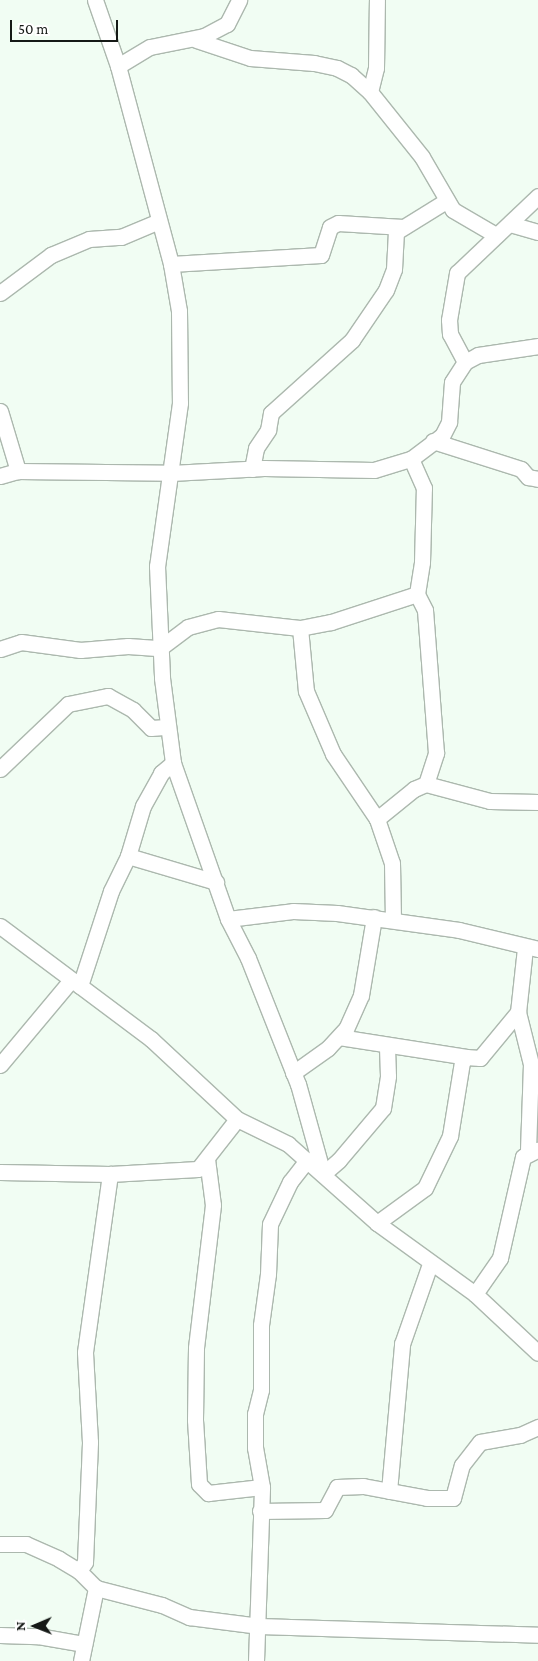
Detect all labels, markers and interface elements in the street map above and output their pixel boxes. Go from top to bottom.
scale bar [12,10,120,42]
text: 50 m [18,21,48,37]
north arrow [10,1601,60,1651]
text: N [12,1621,28,1631]

